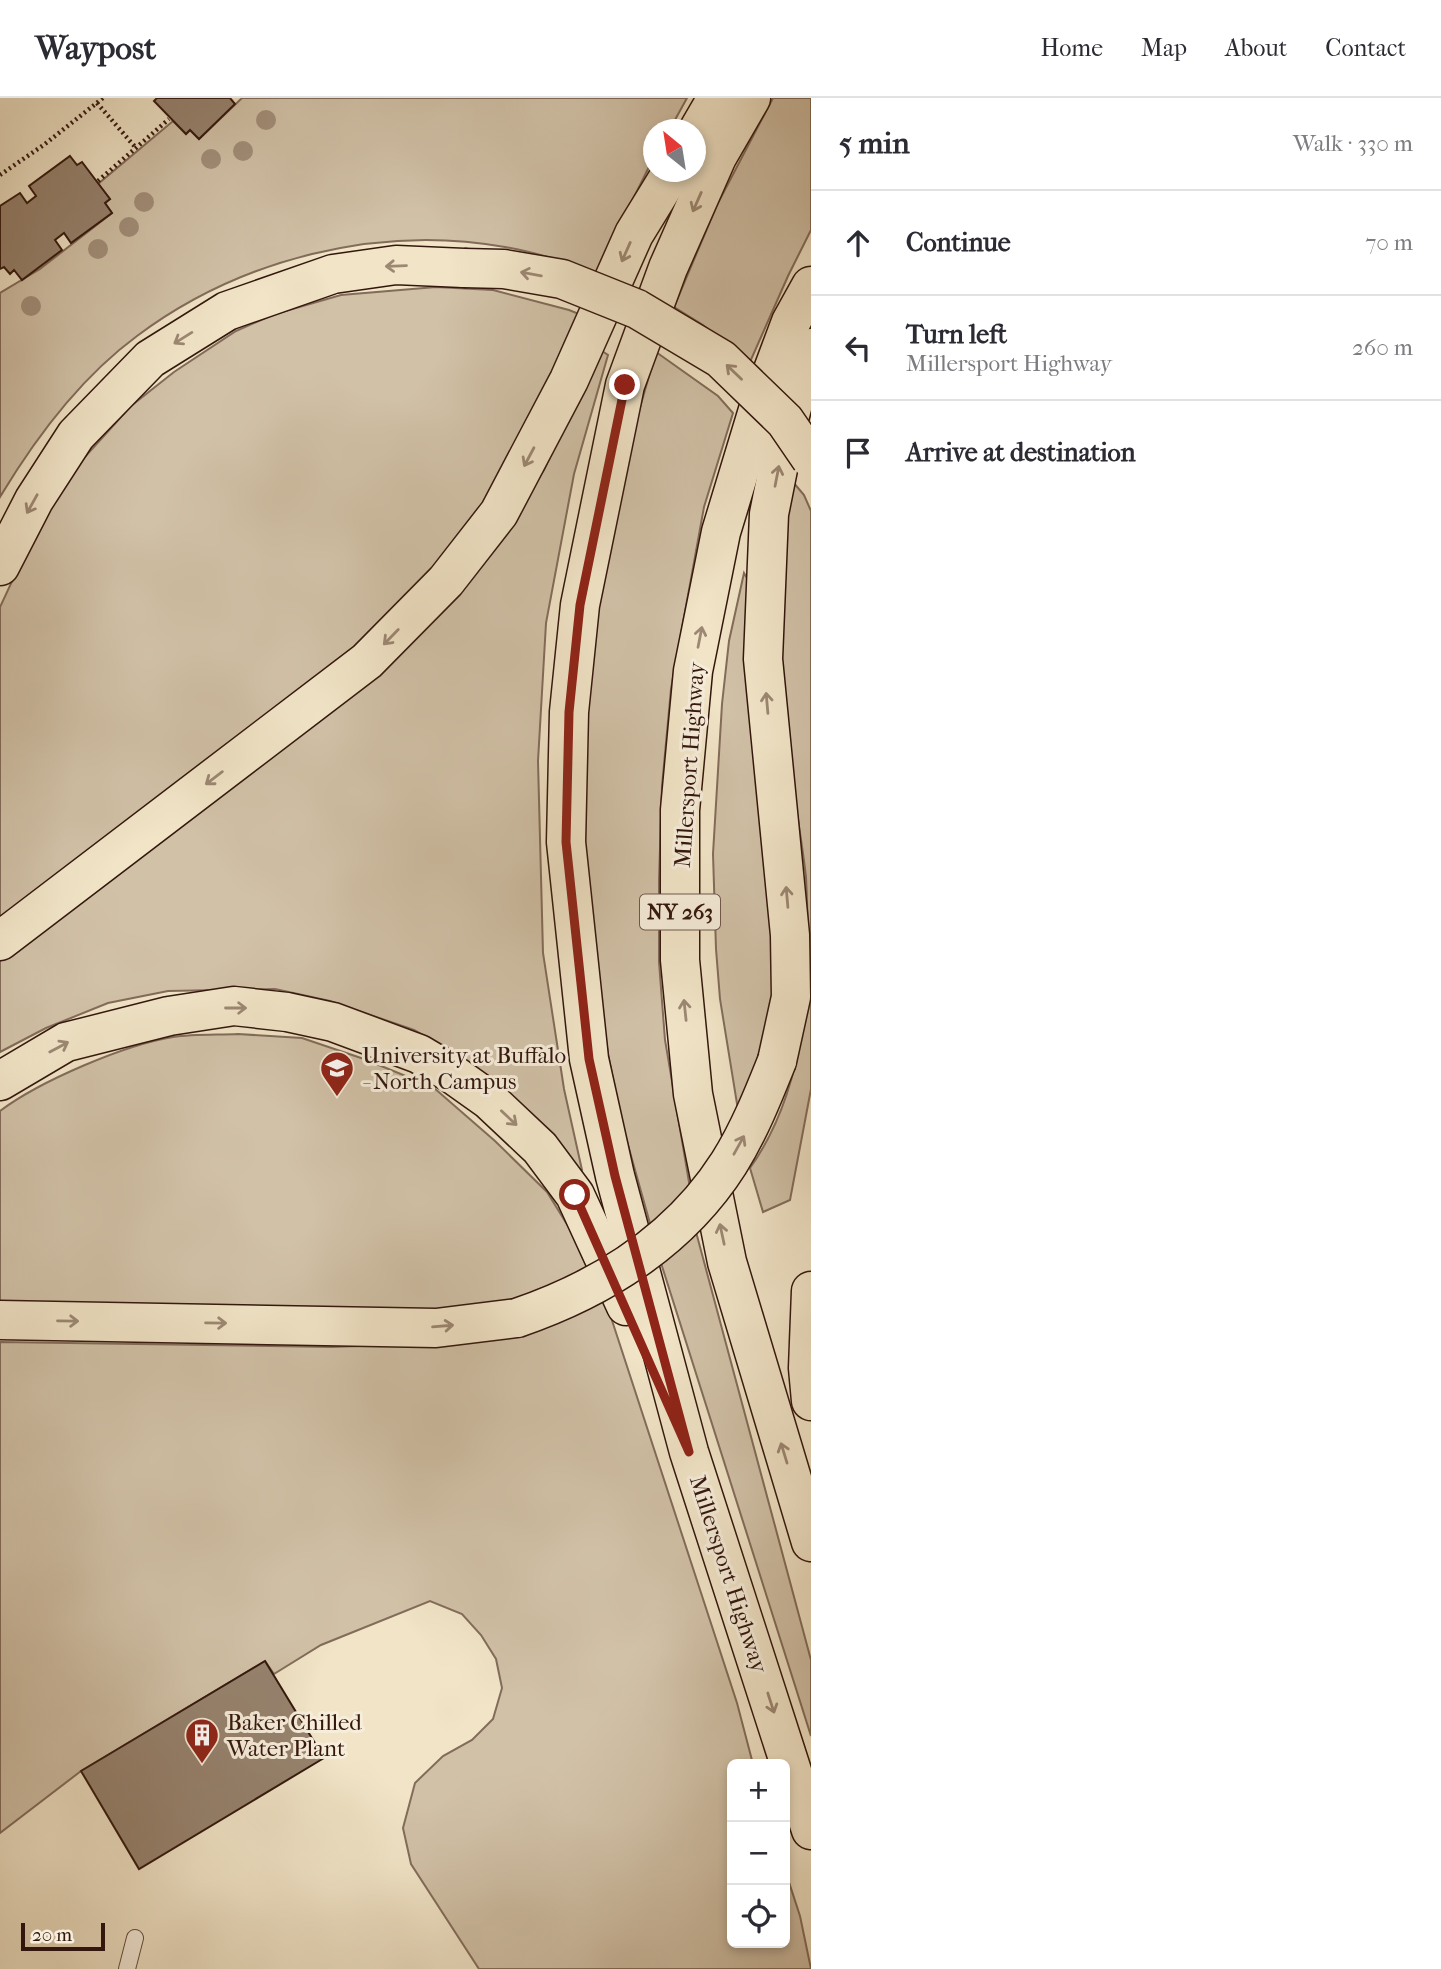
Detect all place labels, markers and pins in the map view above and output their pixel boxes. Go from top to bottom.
place label: University at Buffalo - North Campus [362,1042,566,1095]
school or university icon: University at Buffalo - North Campus [318,1049,356,1098]
place label: Baker Chilled Water Plant [226,1709,362,1762]
building icon: Baker Chilled Water Plant [183,1716,221,1765]

